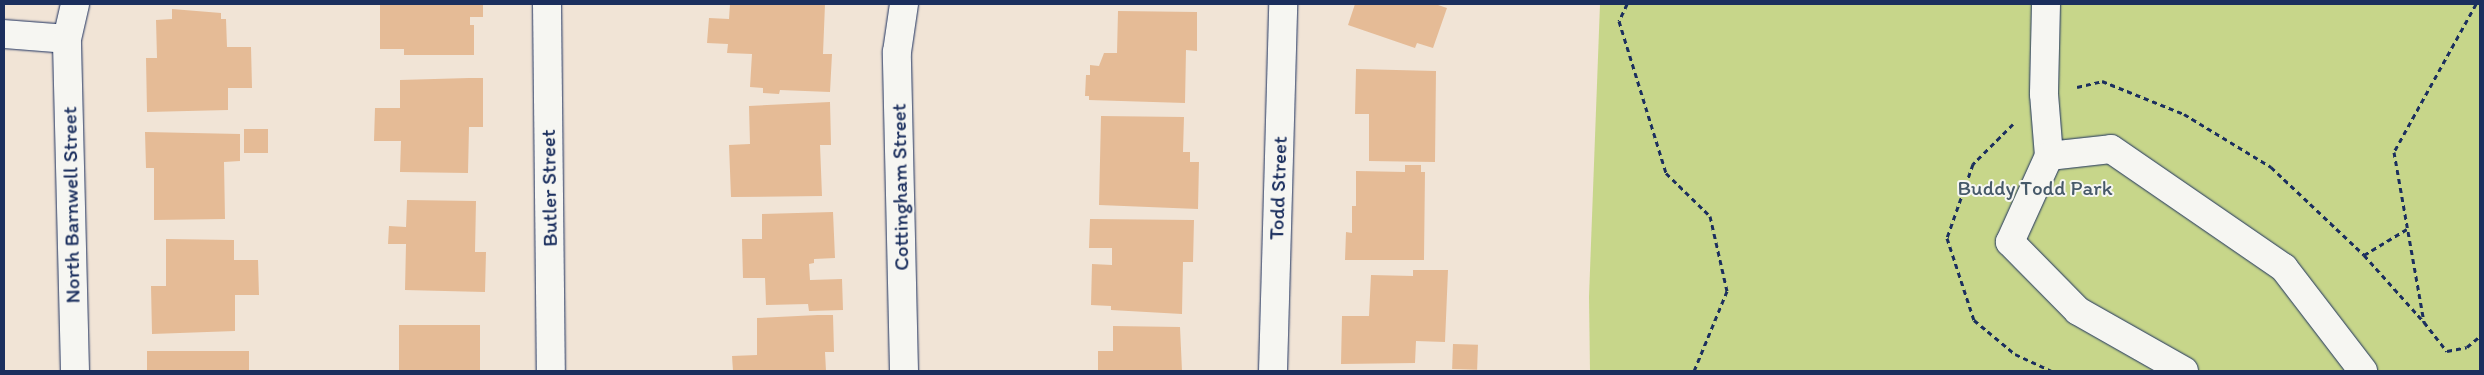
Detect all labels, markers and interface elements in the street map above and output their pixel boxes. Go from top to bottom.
street label: Cottingham Street [886,103,914,271]
street label: North Barnwell Street [57,106,85,304]
street label: Butler Street [535,129,563,247]
street label: Todd Street [1264,136,1292,240]
park label: Buddy Todd Park [1959,175,2111,201]

